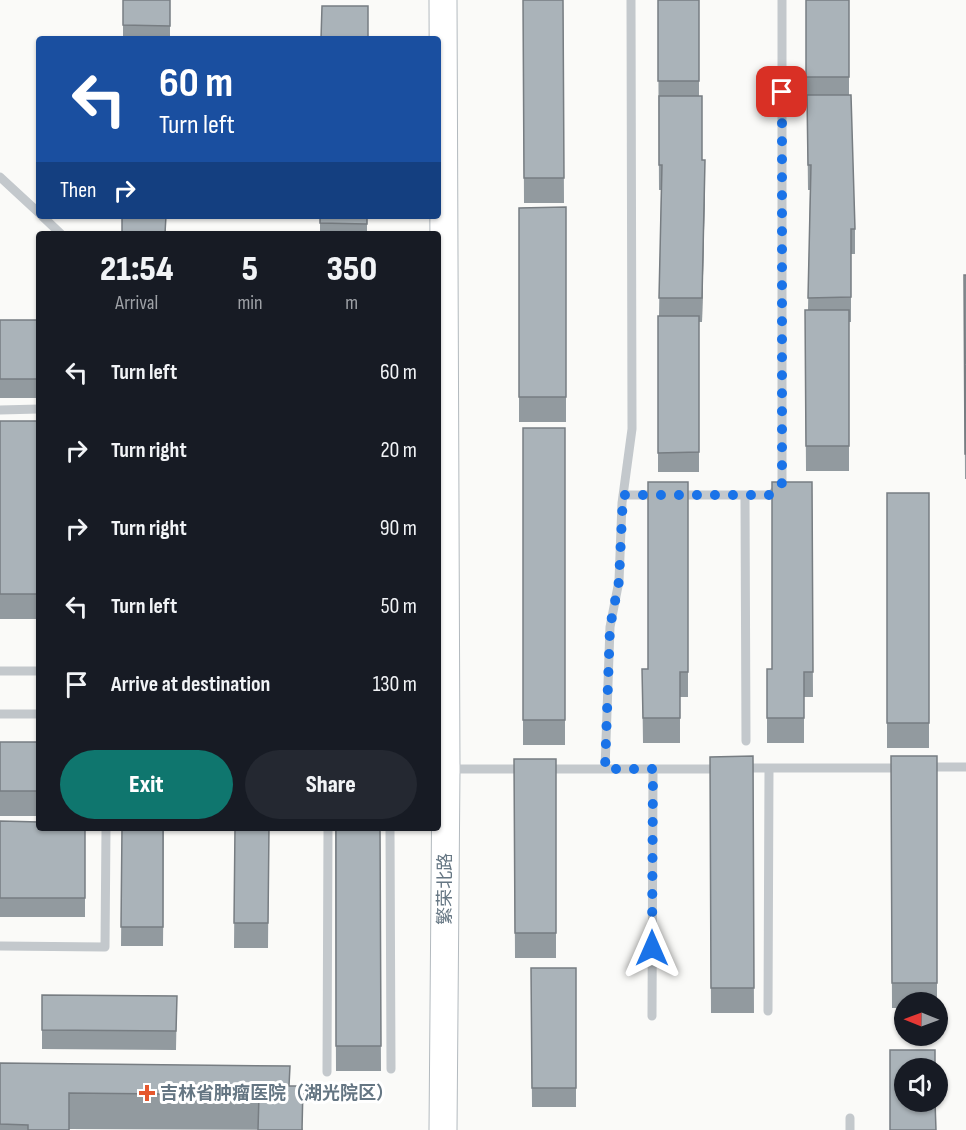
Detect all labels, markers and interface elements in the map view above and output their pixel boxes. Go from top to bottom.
text: 60 m [159,58,233,109]
icon: left [60,60,138,138]
pin [756,66,807,117]
icon: arrive [765,75,798,108]
text: Turn left [159,109,235,141]
icon: right [108,174,141,207]
text: Then [60,177,96,204]
text: 21:54 [100,248,173,291]
text: 5 [242,248,258,291]
text: 350 [326,248,377,291]
text: Arrival [115,291,158,315]
text: min [237,291,263,315]
text: m [345,291,358,315]
icon: left [60,356,93,389]
text: Turn left [111,359,177,386]
text: 60 m [380,359,417,386]
icon: right [60,434,93,467]
text: Turn right [111,437,187,464]
text: 20 m [381,437,417,464]
icon: right [60,512,93,545]
text: Turn right [111,515,187,542]
text: 90 m [380,515,417,542]
icon: left [60,590,93,623]
text: Turn left [111,593,177,620]
text: 50 m [381,593,417,620]
icon: arrive [60,668,93,701]
text: Arrive at destination [111,671,270,698]
text: 130 m [373,671,417,698]
button: Exit [60,750,233,819]
button: Share [245,750,417,819]
street label: 繁荣北路 [435,853,456,925]
position arrow [620,916,684,980]
north arrow [894,992,948,1046]
map controls [894,992,948,1112]
button: sound [894,1058,948,1112]
place label: 吉林省肿瘤医院（湖光院区） [160,1083,394,1104]
marker: 吉林省肿瘤医院（湖光院区） [138,1084,156,1102]

